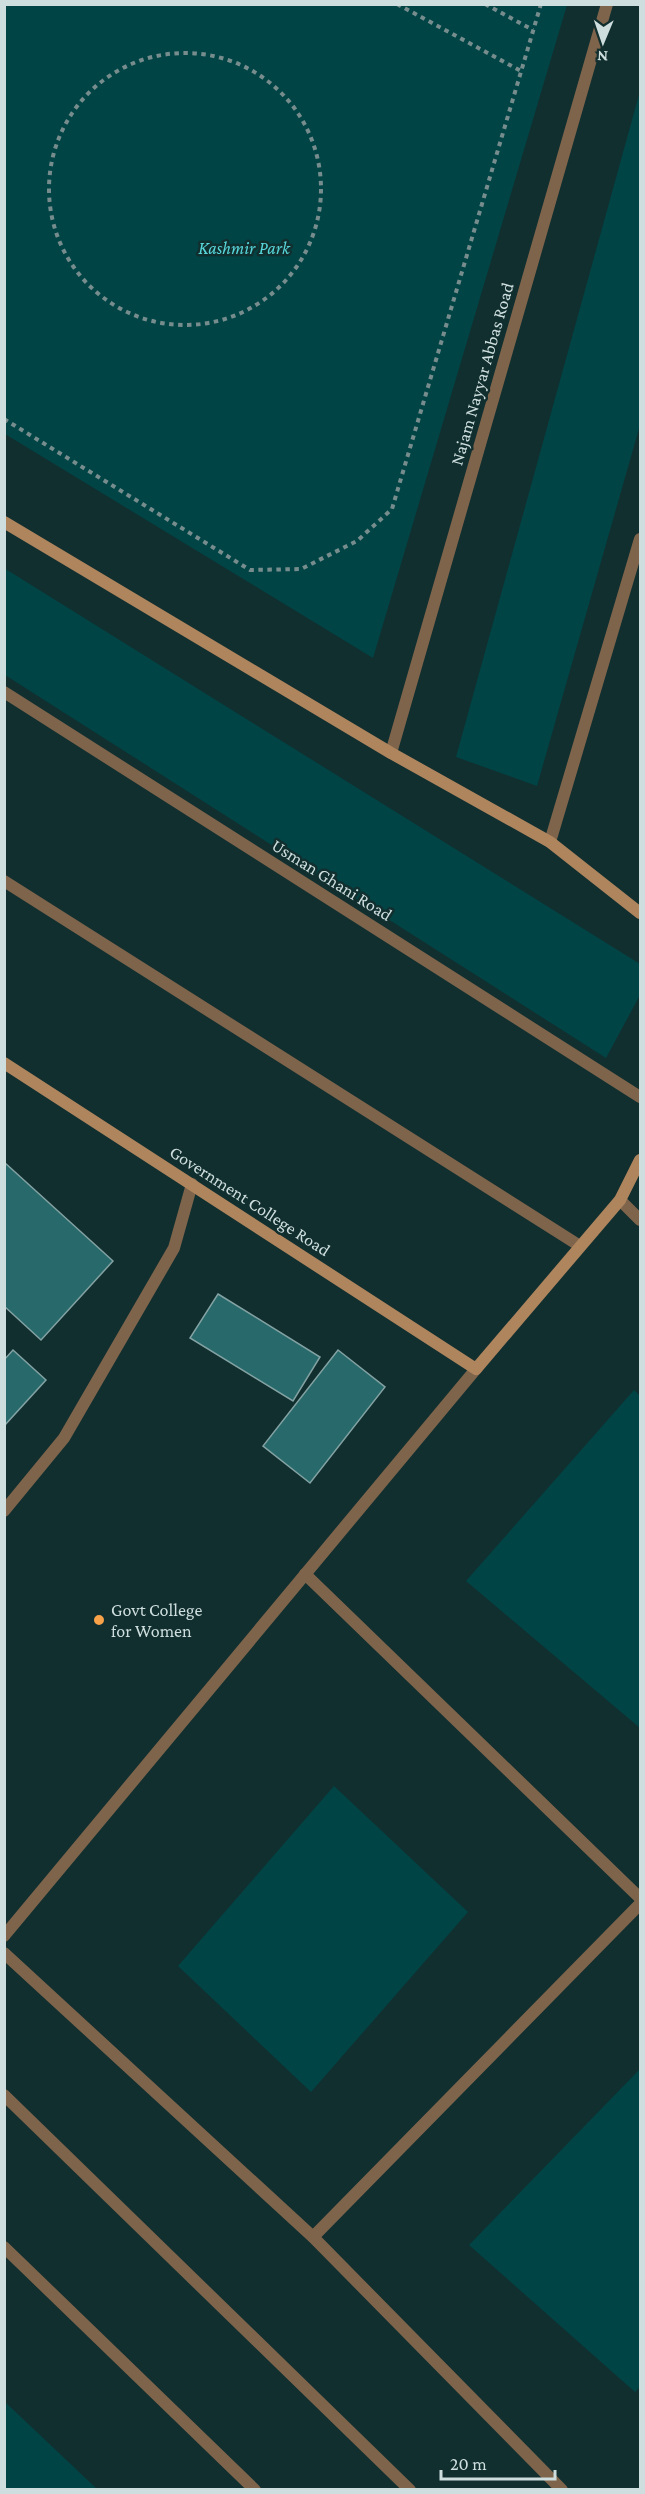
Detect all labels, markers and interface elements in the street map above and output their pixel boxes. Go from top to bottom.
north arrow [573,12,633,72]
text: N [597,48,608,65]
park label: Kashmir Park [198,238,291,258]
street label: Najam Nayyar Abbas Road [446,280,519,468]
street label: Usman Ghani Road [268,835,396,925]
street label: Government College Road [166,1142,334,1261]
place label: Govt College for Women [111,1600,202,1641]
marker: Govt College for Women [92,1613,106,1627]
scale bar [441,2443,555,2481]
text: 20 m [450,2454,487,2474]

